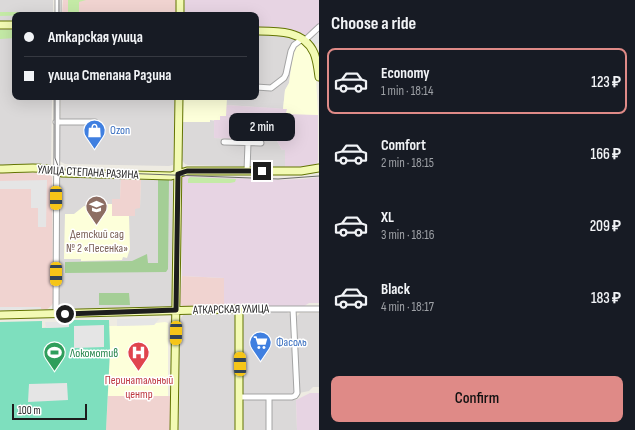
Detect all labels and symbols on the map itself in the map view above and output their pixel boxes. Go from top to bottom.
callout: 2 min [229,113,295,141]
shop icon: Ozon [81,117,107,150]
place label: Ozon [110,123,130,138]
street label: УЛИЦА СТЕПАНА РАЗИНА [37,162,140,183]
route end [253,162,271,180]
car [50,186,62,210]
school or university icon: Детский сад № 2 «Песенка» [84,194,110,227]
place label: Детский сад № 2 «Песенка» [66,227,128,256]
car [50,262,62,286]
street label: АТКАРСКАЯ УЛИЦА [192,301,270,318]
route start [56,305,74,323]
car [170,321,182,345]
supermarket icon: Фасоль [247,329,273,362]
place label: Фасоль [276,335,307,350]
sports icon: Локомотив [42,340,68,373]
hospital icon: Перинатальный центр [126,340,152,373]
place label: Локомотив [69,346,118,361]
car [234,352,246,376]
place label: Перинатальный центр [105,373,173,402]
scale bar [12,402,87,421]

